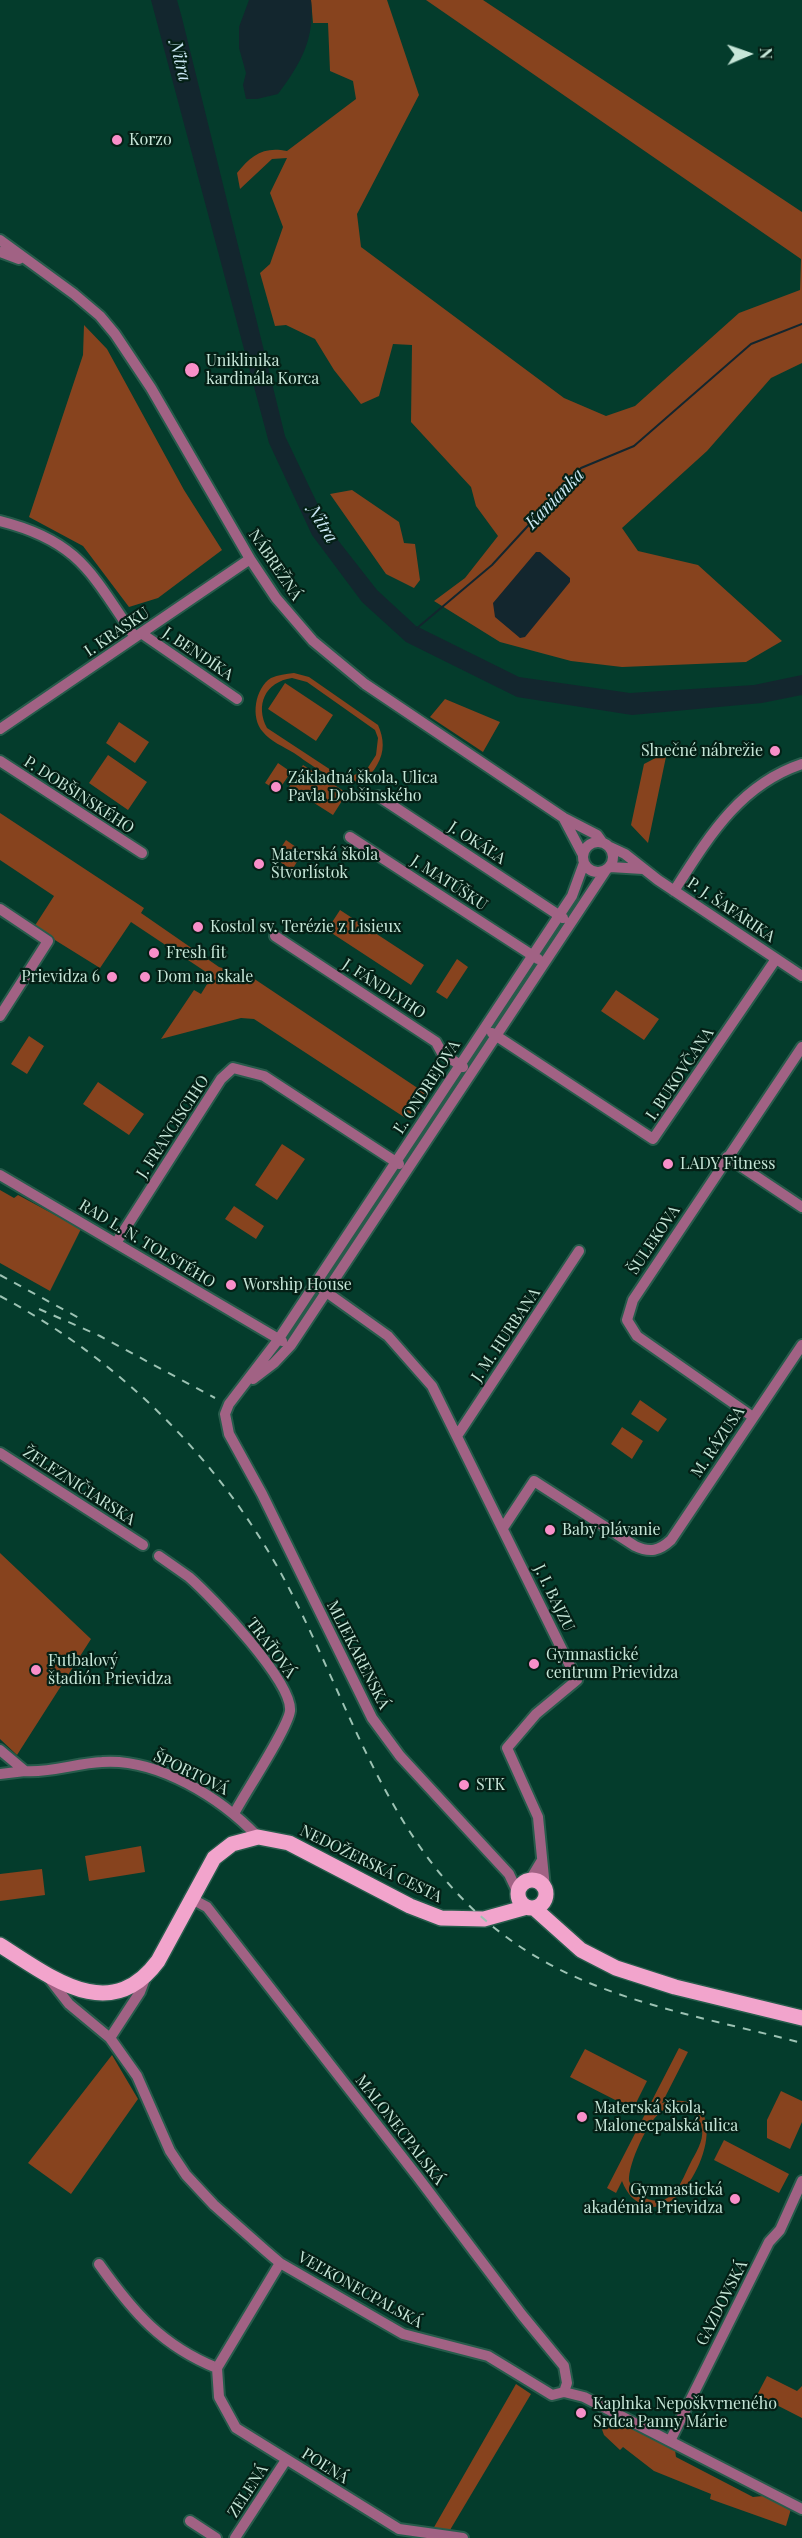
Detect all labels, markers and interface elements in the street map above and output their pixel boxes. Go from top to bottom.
north arrow [718,24,778,84]
water label: Nitra [165,38,195,84]
text: N [756,47,777,59]
place label: Korzo [129,130,172,150]
marker: Korzo [110,133,124,147]
place label: Uniklinika kardinála Korca [206,351,319,389]
marker: Uniklinika kardinála Korca [183,361,201,379]
water label: Kanianka [521,464,589,534]
water label: Nitra [302,501,342,547]
street label: NÁBREŽNÁ [244,526,306,604]
street label: I. KRASKU [81,603,153,661]
street label: J. BENDÍKA [159,623,237,685]
place label: Slnečné nábrežie [641,741,763,761]
marker: Slnečné nábrežie [768,744,782,758]
street label: P. DOBŠINSKÉHO [20,752,138,838]
place label: Základná škola, Ulica Pavla Dobšinského [288,768,438,806]
marker: Základná škola, Ulica Pavla Dobšinského [269,780,283,794]
street label: J. OKÁĽA [445,817,509,869]
place label: Materská škola Štvorlístok [271,845,378,883]
street label: J. MATÚŠKU [407,851,491,915]
marker: Materská škola Štvorlístok [252,857,266,871]
street label: P. J. ŠAFÁRIKA [683,874,779,946]
place label: Kostol sv. Terézie z Lisieux [210,917,401,937]
marker: Kostol sv. Terézie z Lisieux [191,920,205,934]
place label: Fresh fit [166,943,226,963]
marker: Fresh fit [147,946,161,960]
street label: J. FÁNDLYHO [339,955,429,1023]
place label: Prievidza 6 [21,967,100,987]
place label: Dom na skale [157,967,253,987]
marker: Prievidza 6 [105,970,119,984]
marker: Dom na skale [138,970,152,984]
street label: I. BUKOVČANA [642,1024,718,1124]
street label: Ľ. ONDREJOVA [390,1037,464,1137]
street label: J. FRANCISCIHO [133,1072,213,1182]
place label: LADY Fitness [680,1154,775,1174]
marker: LADY Fitness [661,1157,675,1171]
street label: RAD L. N. TOLSTÉHO [75,1196,219,1292]
street label: ŠULEKOVA [624,1202,684,1278]
place label: Worship House [243,1275,352,1295]
marker: Worship House [224,1278,238,1292]
street label: J. M. HURBANA [468,1284,544,1386]
street label: M. RÁZUSA [687,1403,749,1481]
street label: ŽELEZNIČIARSKA [19,1442,139,1530]
place label: Baby plávanie [562,1520,661,1540]
marker: Baby plávanie [543,1523,557,1537]
street label: J. I. BAJZU [530,1561,578,1635]
street label: MLIEKARENSKÁ [322,1597,394,1713]
street label: TRAŤOVÁ [242,1614,300,1682]
place label: Gymnastické centrum Prievidza [546,1645,678,1683]
place label: Futbalový štadión Prievidza [48,1651,172,1689]
marker: Gymnastické centrum Prievidza [527,1657,541,1671]
marker: Futbalový štadión Prievidza [29,1663,43,1677]
street label: ŠPORTOVÁ [151,1747,231,1799]
place label: STK [476,1775,505,1795]
marker: STK [457,1778,471,1792]
street label: NEDOŽERSKÁ CESTA [297,1821,445,1907]
street label: MALONECPALSKÁ [351,2071,449,2189]
place label: Materská škola, Malonecpalská ulica [594,2098,738,2136]
marker: Materská škola, Malonecpalská ulica [575,2110,589,2124]
place label: Gymnastická akadémia Prievidza [584,2180,723,2218]
marker: Gymnastická akadémia Prievidza [728,2192,742,2206]
street label: VEĽKONECPALSKÁ [294,2248,426,2332]
street label: GAZDOVSKÁ [692,2257,752,2349]
place label: Kaplnka Nepoškvrneného Srdca Panny Márie [593,2394,777,2432]
marker: Kaplnka Nepoškvrneného Srdca Panny Márie [574,2406,588,2420]
street label: POĽNÁ [298,2444,352,2488]
street label: ZELENÁ [224,2461,272,2521]

